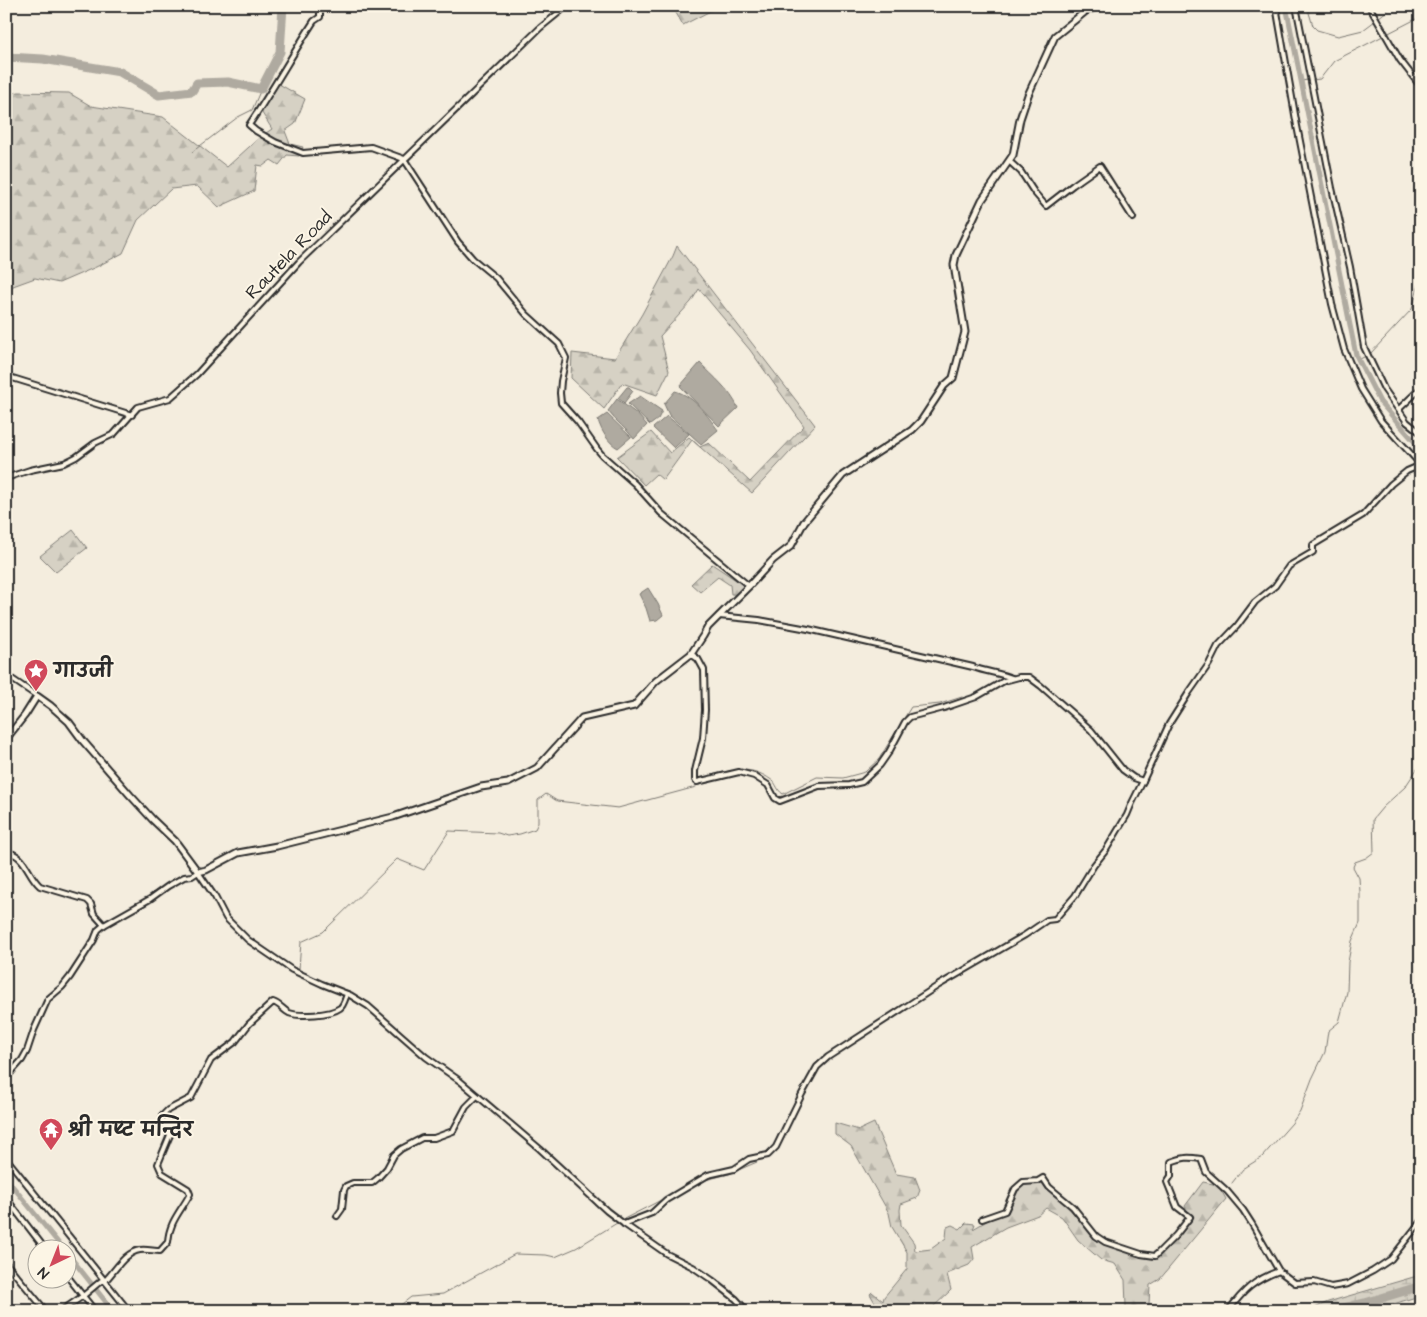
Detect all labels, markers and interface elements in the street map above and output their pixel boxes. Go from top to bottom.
street label: Rautela Road [239,204,339,306]
place label: गाउजी [52,655,115,685]
place icon: गाउजी [23,658,49,692]
place label: श्री मष्ट मन्दिर [68,1114,194,1144]
temple icon: श्री मष्ट मन्दिर [38,1117,64,1151]
north arrow [28,1240,78,1290]
text: N [34,1262,54,1283]

